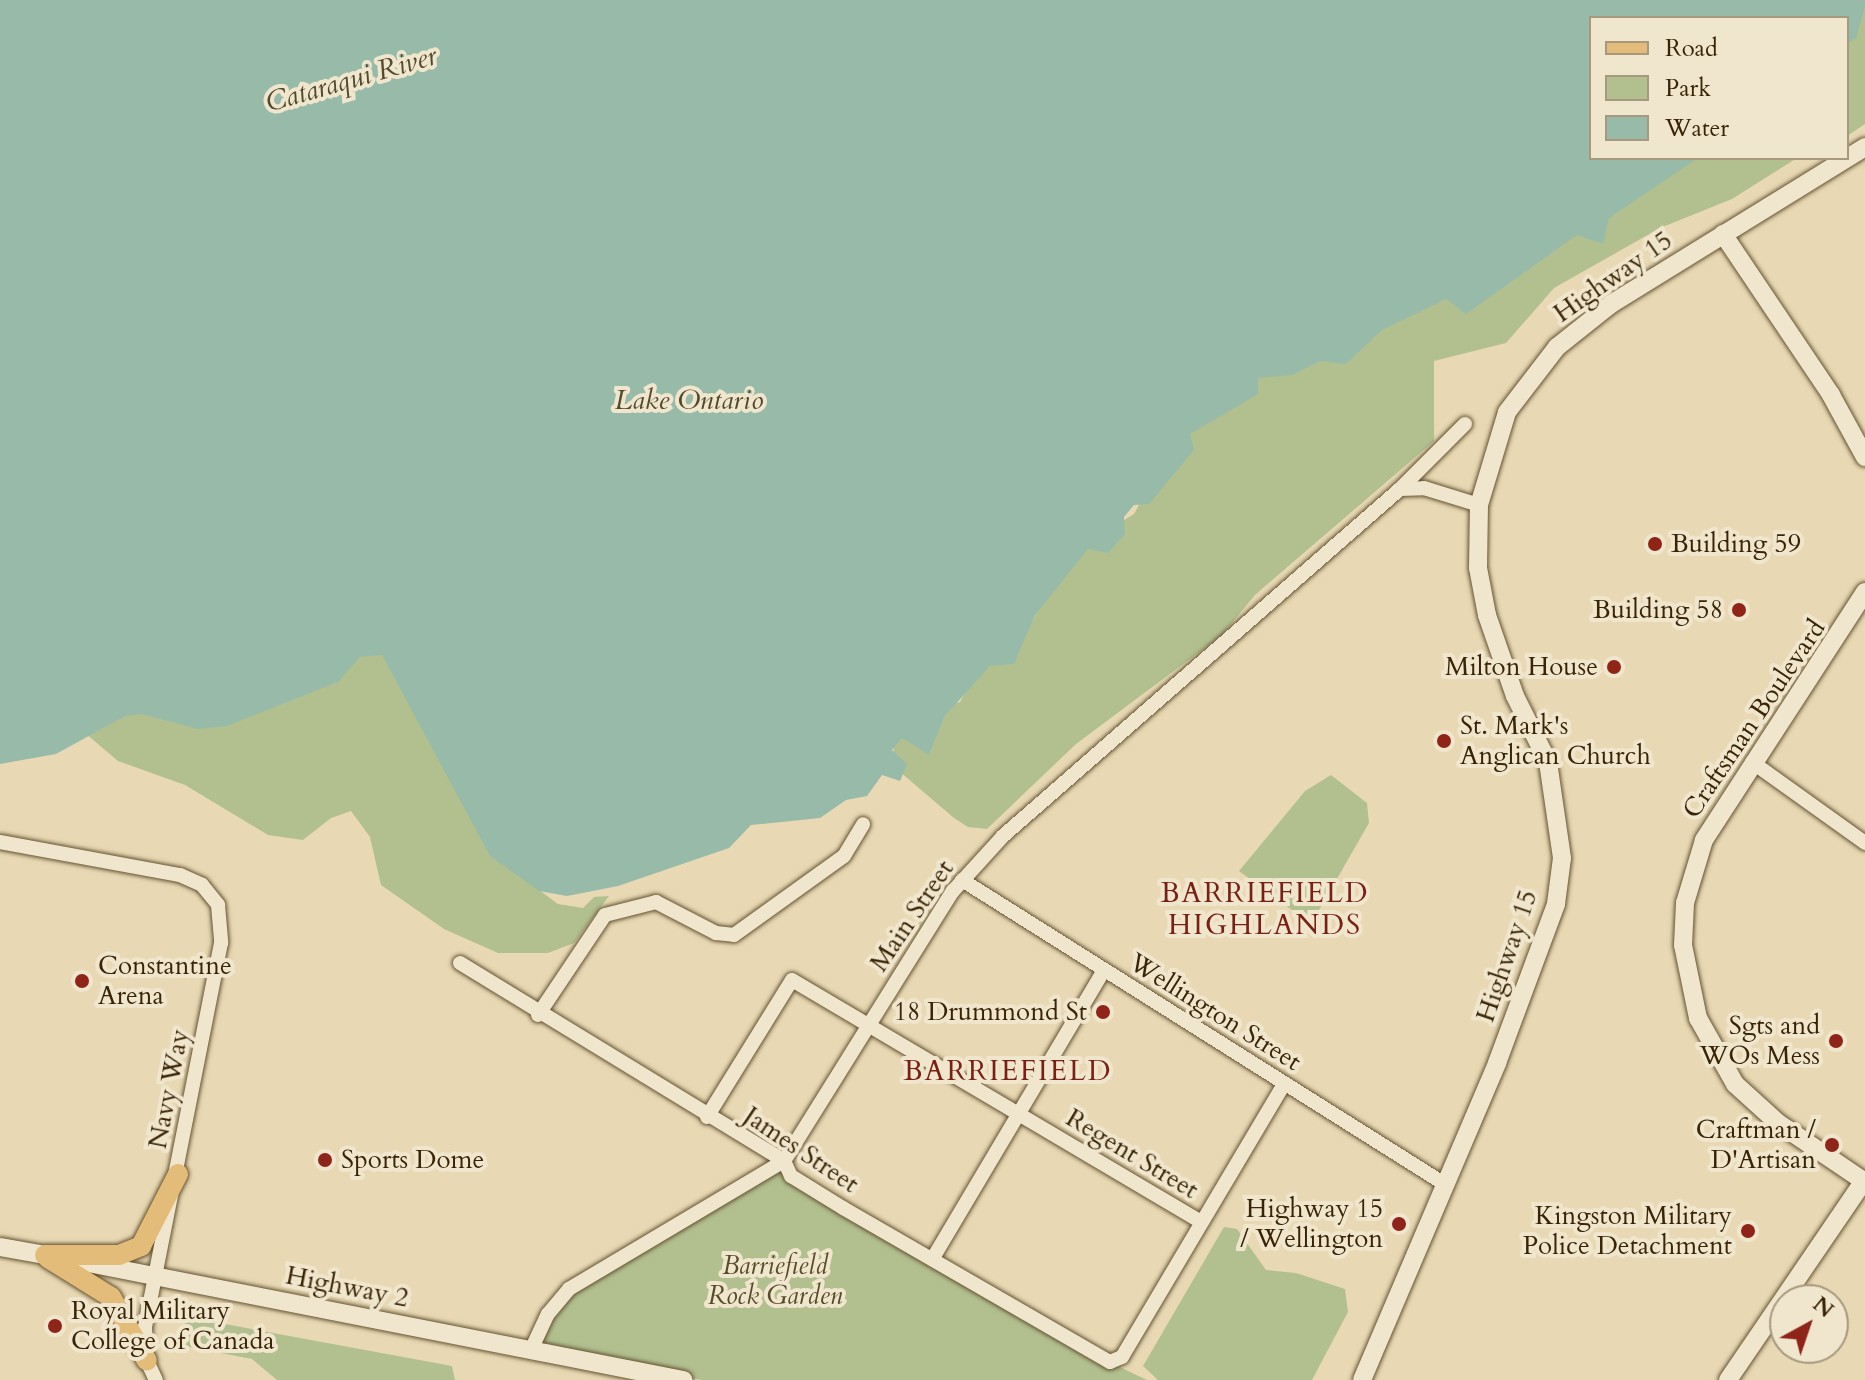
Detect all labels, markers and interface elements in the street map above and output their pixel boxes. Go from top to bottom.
legend [1589,16,1849,160]
text: Road [1665,32,1718,65]
water label: Cataraqui River [262,39,440,119]
text: Park [1665,72,1711,105]
text: Water [1665,112,1729,145]
street label: Highway 15 [1548,225,1678,329]
water label: Lake Ontario [615,383,763,417]
place label: Building 59 [1671,528,1801,560]
marker: Building 59 [1646,535,1664,553]
place label: Building 58 [1593,594,1723,626]
marker: Building 58 [1730,601,1748,619]
street label: Craftsman Boulevard [1676,614,1832,824]
place label: Milton House [1445,651,1598,683]
marker: Milton House [1605,658,1623,676]
place label: St. Mark's Anglican Church [1460,710,1651,772]
marker: St. Mark's Anglican Church [1435,732,1453,750]
street label: Main Street [863,854,961,978]
district label: BARRIEFIELD HIGHLANDS [1160,876,1370,942]
street label: Highway 15 [1470,886,1544,1026]
street label: Wellington Street [1123,947,1307,1077]
place label: Constantine Arena [98,950,232,1012]
marker: Constantine Arena [73,972,91,990]
place label: 18 Drummond St [894,996,1087,1028]
marker: 18 Drummond St [1094,1003,1112,1021]
place label: Sgts and WOs Mess [1699,1010,1820,1072]
street label: Navy Way [142,1027,196,1151]
marker: Sgts and WOs Mess [1827,1032,1845,1050]
district label: BARRIEFIELD [903,1054,1113,1088]
street label: James Street [738,1100,864,1200]
street label: Regent Street [1060,1102,1204,1206]
place label: Craftman / D'Artisan [1696,1114,1816,1176]
marker: Craftman / D'Artisan [1823,1136,1841,1154]
place label: Sports Dome [341,1144,484,1176]
marker: Sports Dome [316,1151,334,1169]
place label: Highway 15 / Wellington [1240,1193,1383,1254]
place label: Kingston Military Police Detachment [1523,1200,1732,1262]
marker: Highway 15 / Wellington [1390,1215,1408,1233]
marker: Kingston Military Police Detachment [1739,1222,1757,1240]
park label: Barriefield Rock Garden [708,1250,842,1312]
street label: Highway 2 [283,1260,411,1314]
north arrow [1769,1284,1849,1364]
text: N [1806,1290,1840,1325]
place label: Royal Military College of Canada [71,1295,274,1356]
marker: Royal Military College of Canada [46,1317,64,1335]

